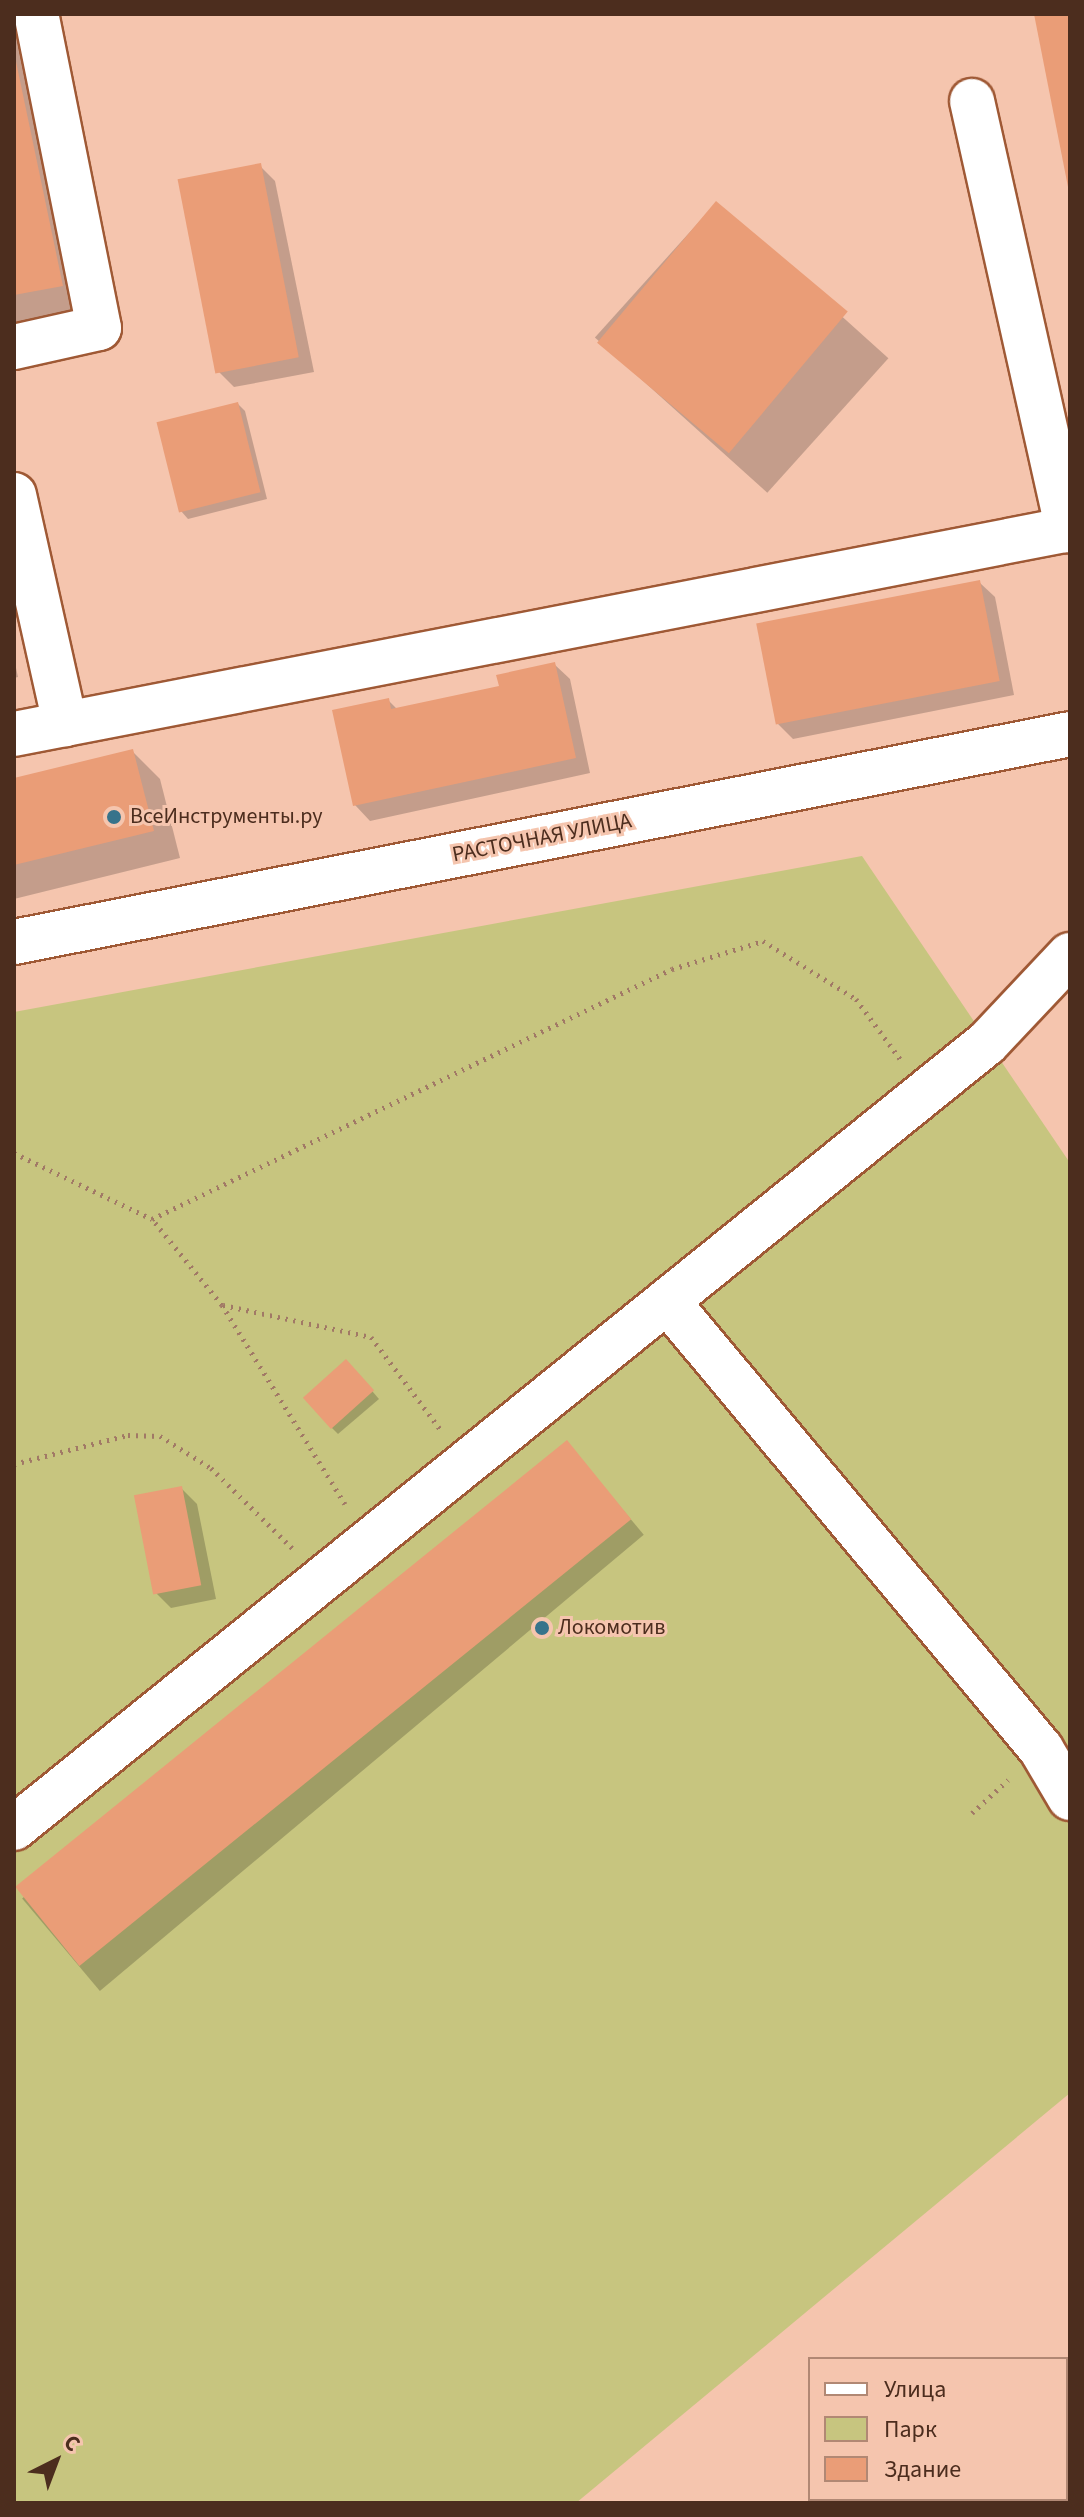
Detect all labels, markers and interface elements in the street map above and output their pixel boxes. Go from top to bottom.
place label: ВсеИнструменты.ру [130,804,323,830]
marker: ВсеИнструменты.ру [105,808,123,826]
street label: РАСТОЧНАЯ УЛИЦА [450,808,634,868]
place label: Локомотив [558,1615,665,1641]
marker: Локомотив [533,1619,551,1637]
legend [808,2357,1068,2501]
text: Улица [884,2372,946,2407]
text: Парк [884,2412,937,2447]
north arrow [16,2421,96,2501]
text: С [57,2427,88,2459]
text: Здание [884,2452,961,2487]

